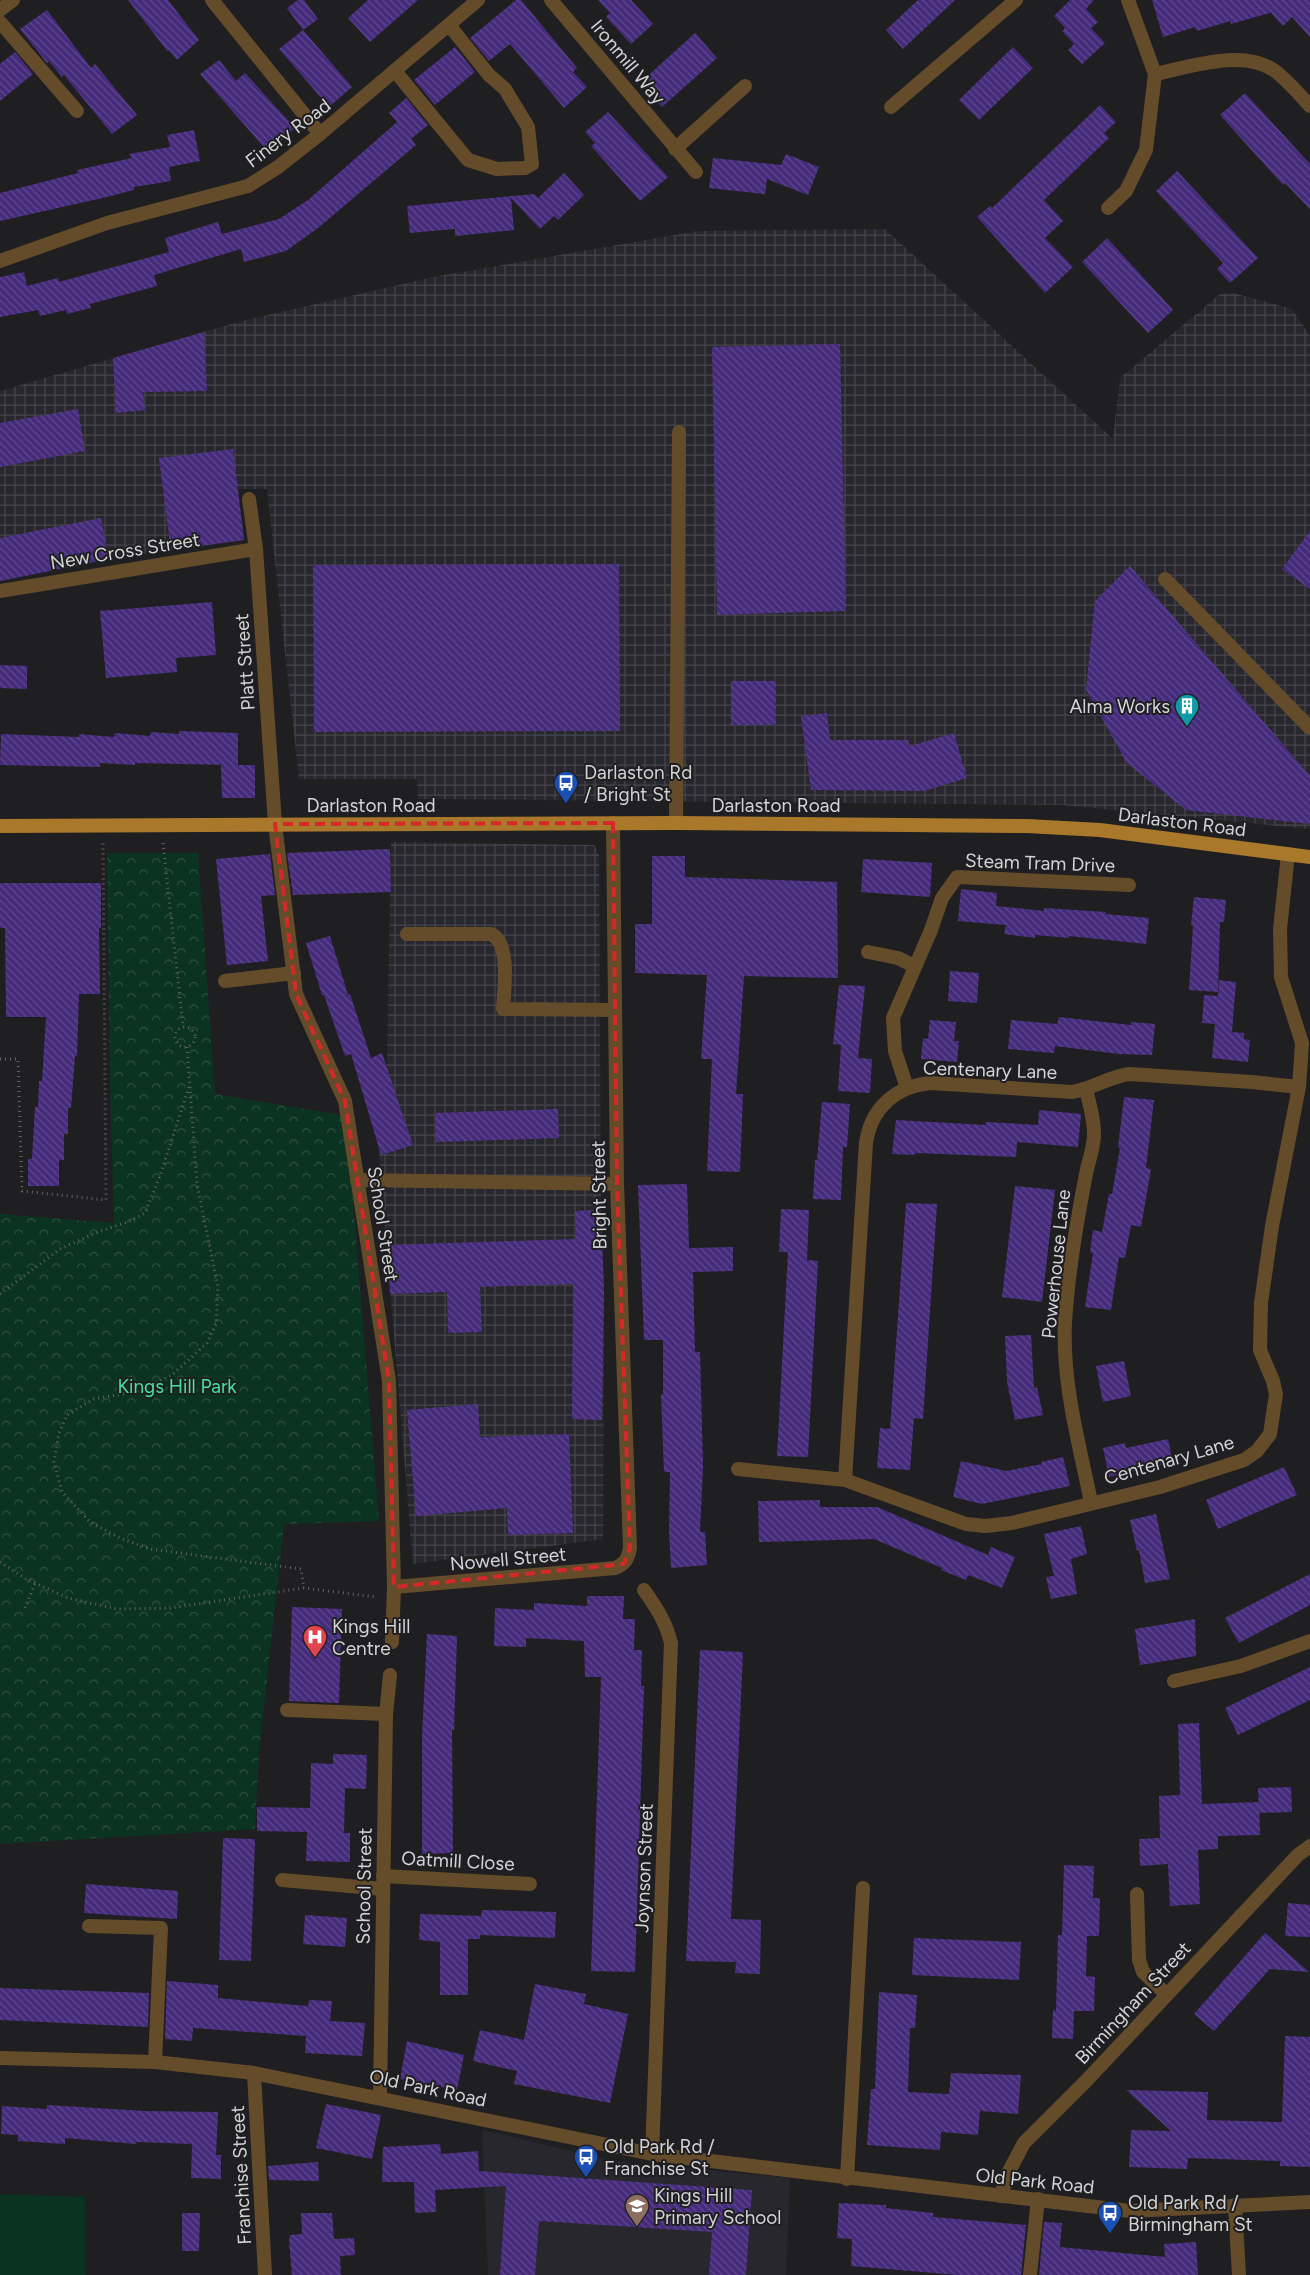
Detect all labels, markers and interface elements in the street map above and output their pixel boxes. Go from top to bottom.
street label: Ironmill Way [586,15,670,109]
street label: Finery Road [241,94,335,172]
street label: New Cross Street [49,528,201,574]
street label: Platt Street [230,613,260,711]
building icon: Alma Works [1174,693,1200,727]
place label: Alma Works [1069,695,1170,718]
place label: Darlaston Rd / Bright St [584,761,692,806]
bus stop icon: Darlaston Rd / Bright St [553,770,579,804]
street label: Darlaston Road [306,794,436,817]
street label: Darlaston Road [711,794,841,817]
street label: Darlaston Road [1117,803,1247,841]
street label: Steam Tram Drive [965,849,1115,877]
street label: Centenary Lane [923,1056,1057,1084]
street label: Bright Street [587,1140,611,1250]
street label: School Street [363,1165,403,1283]
street label: Powerhouse Lane [1037,1188,1075,1340]
park label: Kings Hill Park [117,1375,237,1398]
street label: Centenary Lane [1101,1430,1237,1490]
street label: Nowell Street [449,1542,567,1576]
place label: Kings Hill Centre [332,1615,410,1660]
hospital icon: Kings Hill Centre [302,1624,328,1658]
street label: Joynson Street [630,1803,658,1933]
street label: School Street [351,1827,377,1945]
street label: Oatmill Close [401,1847,515,1875]
street label: Birmingham Street [1070,1937,1196,2069]
street label: Old Park Road [367,2064,489,2112]
street label: Franchise Street [226,2105,256,2245]
place label: Old Park Rd / Franchise St [604,2135,715,2180]
bus stop icon: Old Park Rd / Franchise St [573,2144,599,2178]
street label: Old Park Road [974,2163,1096,2199]
place label: Kings Hill Primary School [654,2184,782,2229]
place label: Old Park Rd / Birmingham St [1128,2191,1253,2236]
school or university icon: Kings Hill Primary School [624,2193,650,2227]
bus stop icon: Old Park Rd / Birmingham St [1097,2200,1123,2234]

